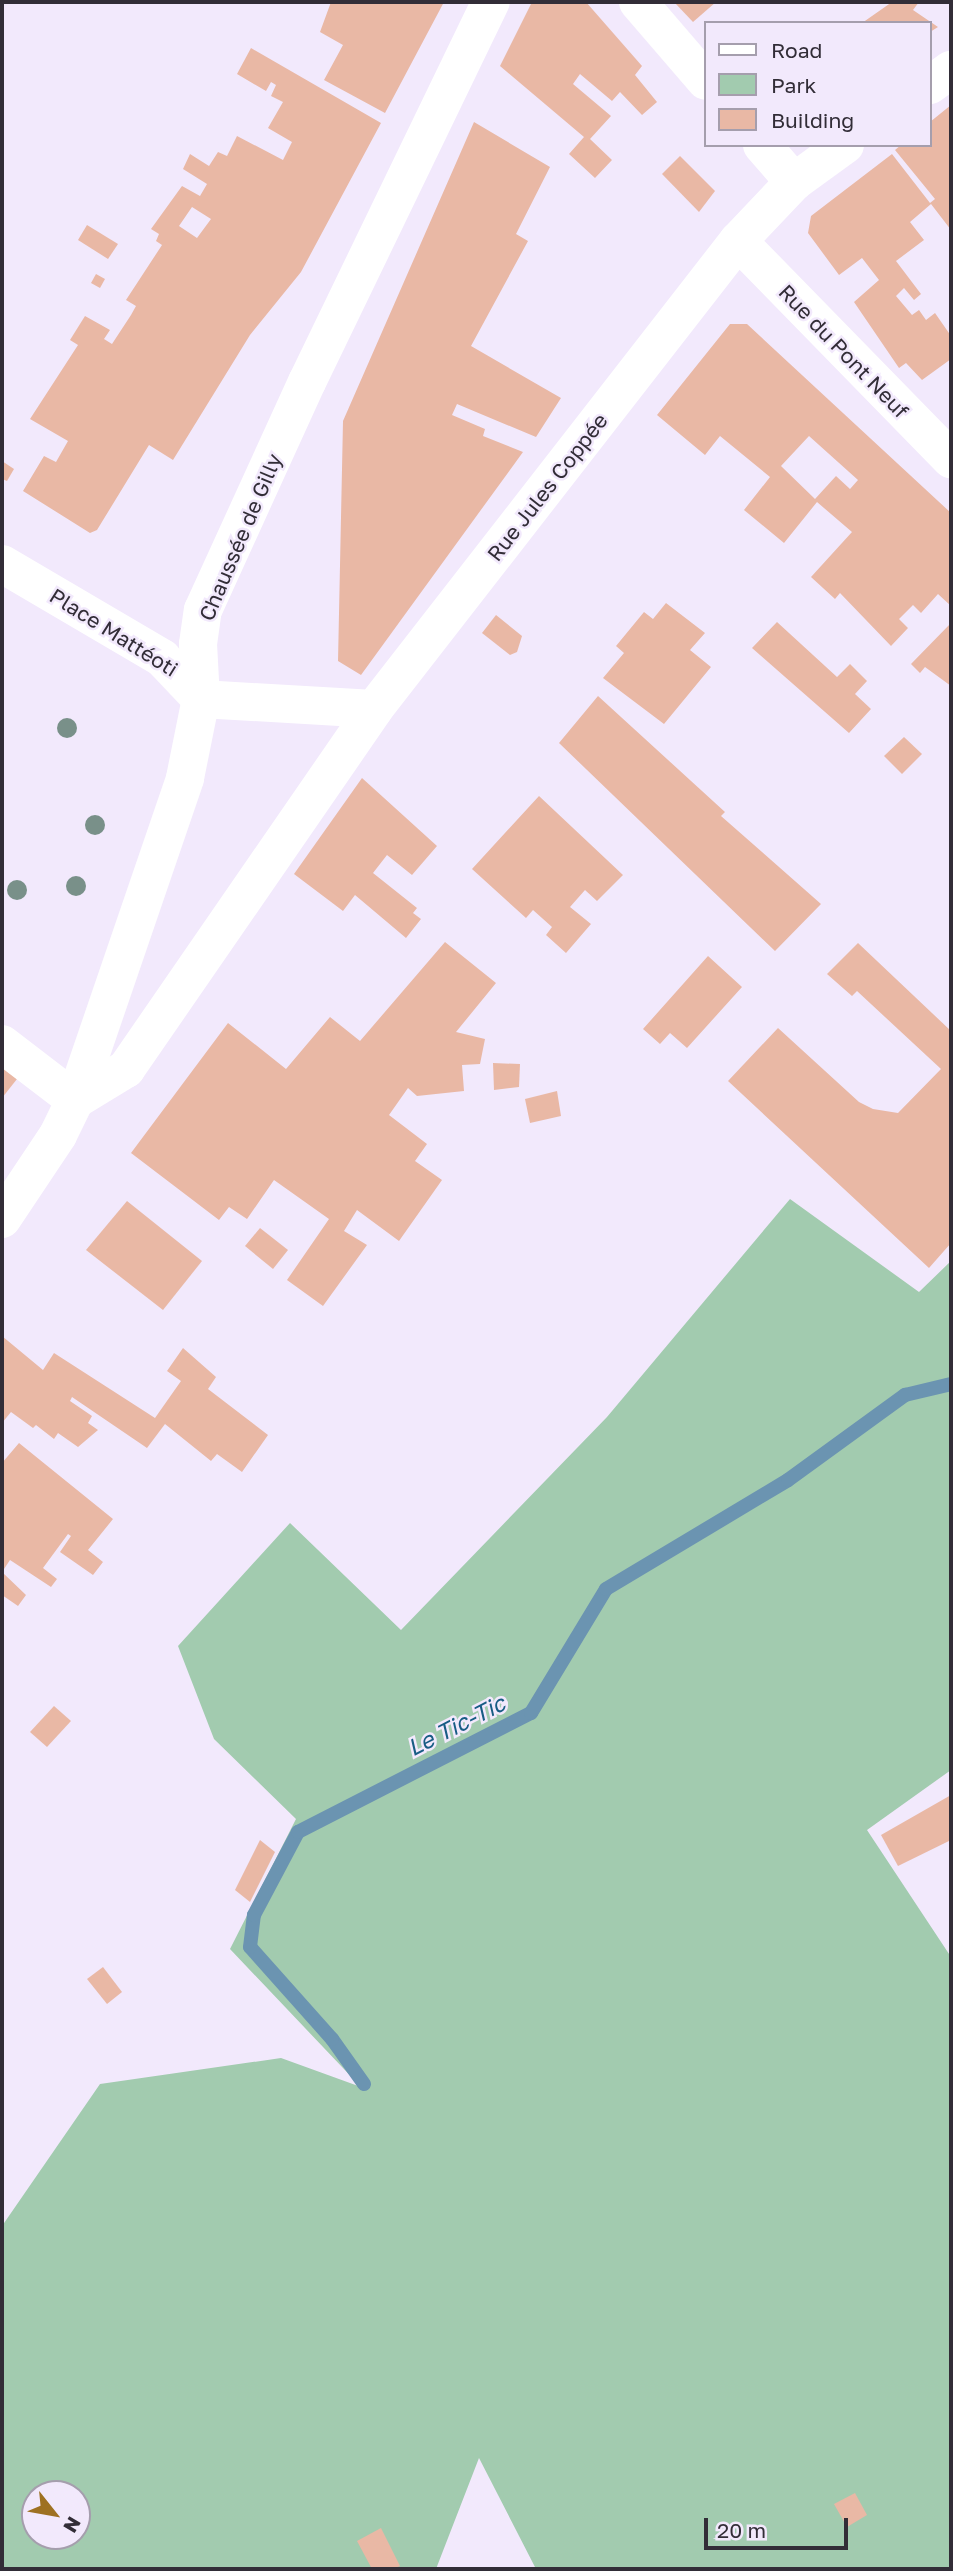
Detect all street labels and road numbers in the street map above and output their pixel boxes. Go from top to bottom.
street label: Rue du Pont Neuf [774,279,914,423]
street label: Rue Jules Coppée [482,408,612,566]
street label: Chaussée de Gilly [193,450,287,624]
street label: Place Mattéoti [45,583,183,681]

